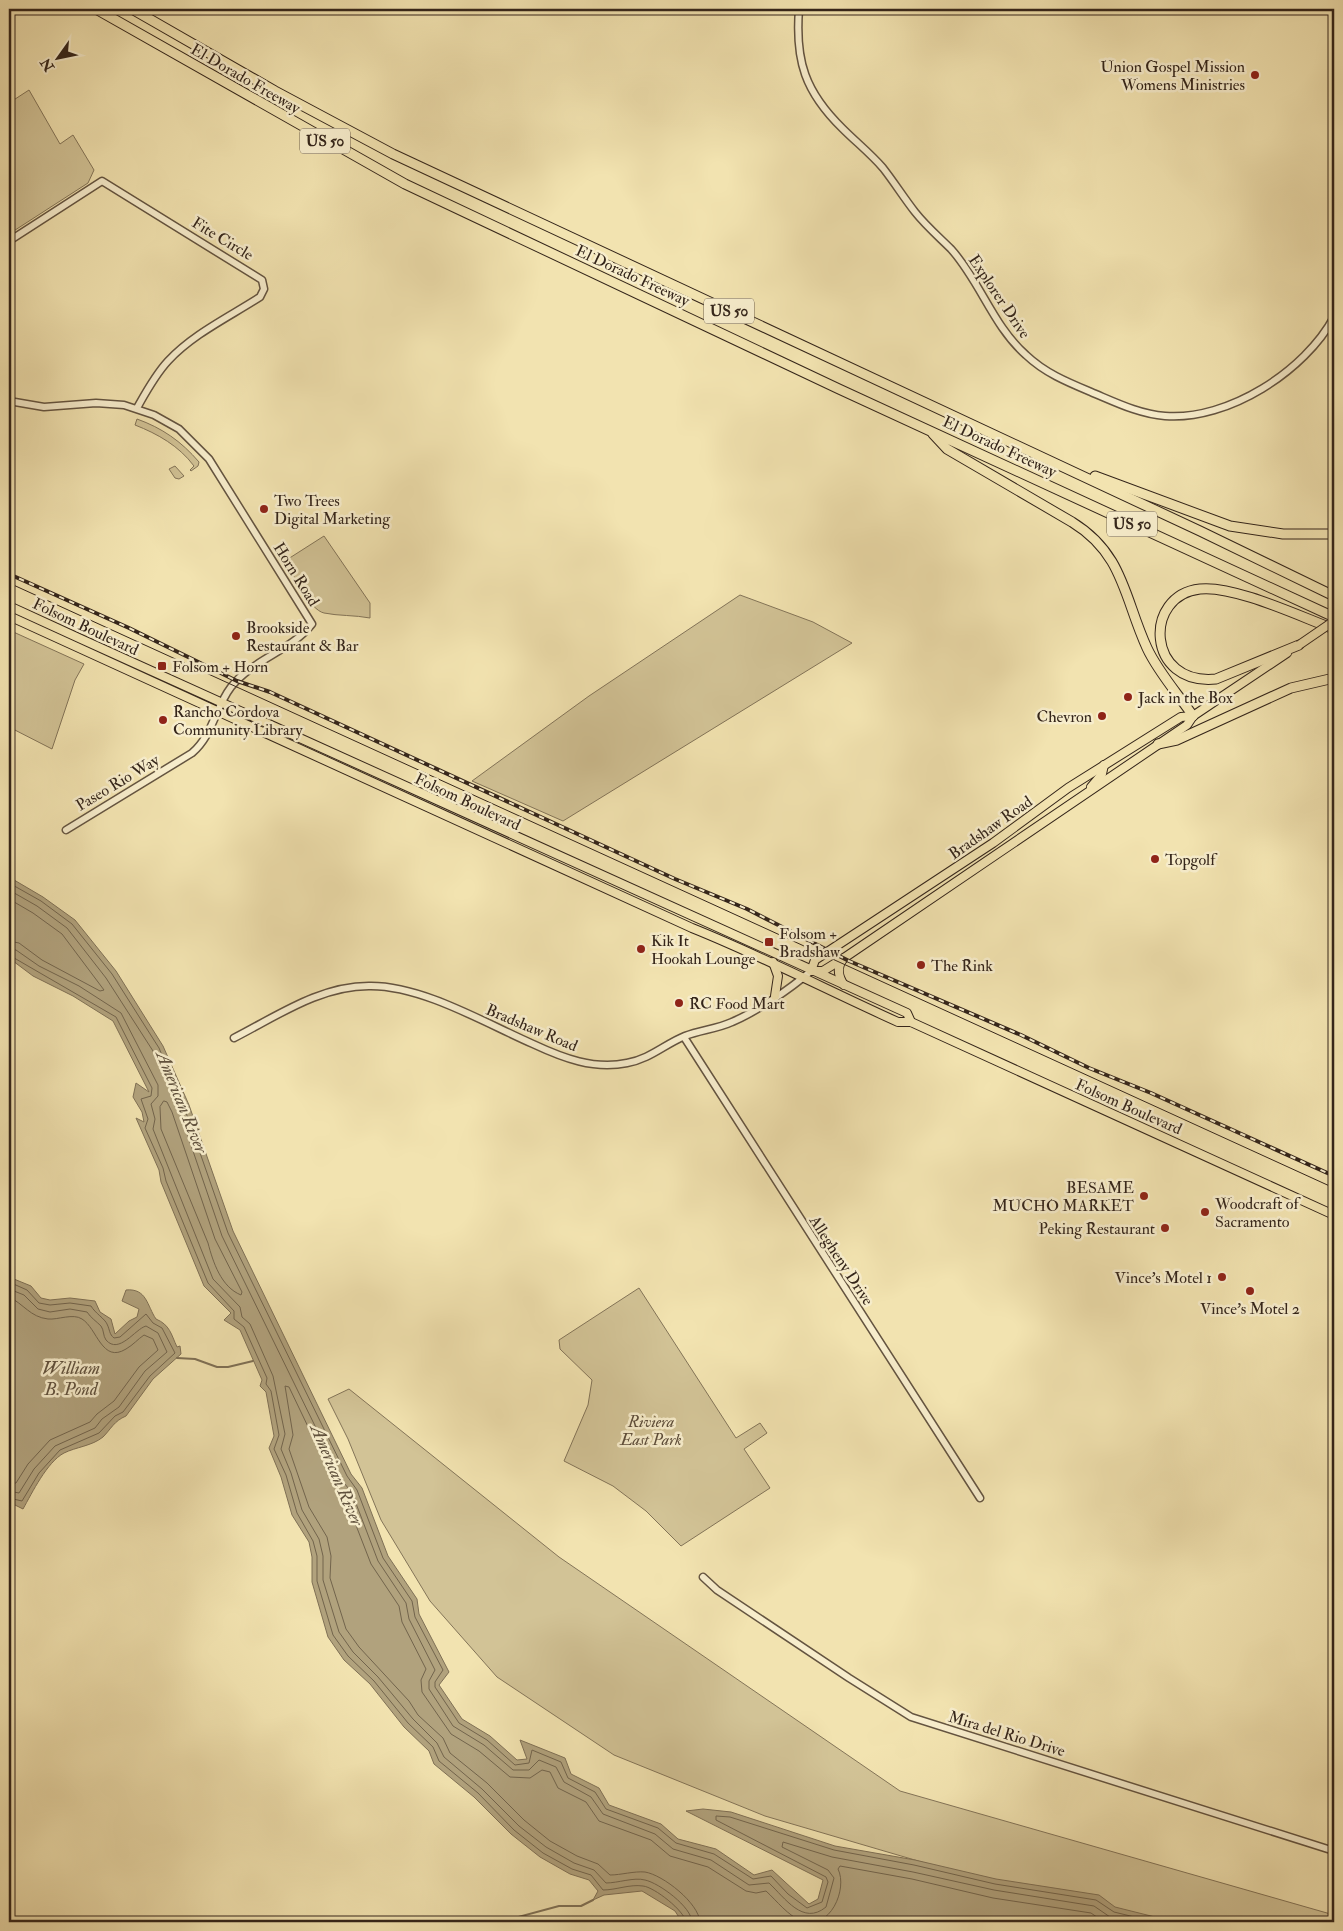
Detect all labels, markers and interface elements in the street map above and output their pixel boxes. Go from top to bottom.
north arrow [32,32,82,82]
street label: El Dorado Freeway [187,39,305,119]
text: N [37,55,59,76]
place label: Union Gospel Mission Womens Ministries [1101,57,1245,95]
marker: Union Gospel Mission Womens Ministries [1249,69,1261,81]
road number: US 50 [300,128,350,154]
street label: Fite Circle [188,213,257,265]
street label: El Dorado Freeway [572,241,694,311]
street label: Explorer Drive [963,251,1035,343]
road number: US 50 [704,298,754,324]
street label: El Dorado Freeway [939,412,1061,482]
place label: Two Trees Digital Marketing [274,491,391,529]
marker: Two Trees Digital Marketing [258,503,270,515]
road number: US 50 [1107,512,1157,536]
street label: Horn Road [269,539,324,610]
street label: Folsom Boulevard [29,594,142,660]
place label: Brookside Restaurant & Bar [246,618,359,656]
marker: Brookside Restaurant & Bar [230,630,242,642]
place label: Folsom + Horn [172,657,268,677]
marker: Folsom + Horn [156,660,168,672]
place label: Jack in the Box [1137,688,1233,709]
marker: Jack in the Box [1122,691,1134,703]
place label: Rancho Cordova Community Library [173,702,303,740]
place label: Chevron [1036,707,1092,727]
marker: Chevron [1096,710,1108,722]
marker: Rancho Cordova Community Library [157,714,169,726]
street label: Paseo Rio Way [72,750,164,816]
street label: Folsom Boulevard [411,769,524,835]
street label: Bradshaw Road [945,792,1036,864]
place label: Topgolf [1165,850,1218,871]
marker: Topgolf [1149,853,1161,865]
place label: Folsom + Bradshaw [779,924,841,962]
place label: Kik It Hookah Lounge [651,931,756,969]
marker: Folsom + Bradshaw [763,936,775,948]
marker: Kik It Hookah Lounge [635,943,647,955]
place label: The Rink [931,956,993,976]
marker: The Rink [915,959,927,971]
place label: RC Food Mart [689,994,785,1014]
marker: RC Food Mart [673,997,685,1009]
street label: Bradshaw Road [483,1000,581,1056]
water label: American River [150,1046,213,1158]
street label: Folsom Boulevard [1072,1074,1185,1139]
place label: BESAME MUCHO MARKET [992,1178,1134,1216]
marker: BESAME MUCHO MARKET [1138,1190,1150,1202]
place label: Woodcraft of Sacramento [1214,1194,1302,1232]
marker: Woodcraft of Sacramento [1199,1206,1211,1218]
street label: Allegheny Drive [804,1211,878,1309]
place label: Peking Restaurant [1039,1219,1155,1239]
marker: Peking Restaurant [1159,1222,1171,1234]
place label: Vince's Motel 1 [1115,1268,1212,1288]
marker: Vince's Motel 1 [1216,1271,1228,1283]
marker: Vince's Motel 2 [1244,1285,1256,1297]
place label: Vince's Motel 2 [1200,1299,1300,1319]
water label: William B. Pond [42,1357,100,1401]
park label: Riviera East Park [619,1412,682,1450]
water label: American River [304,1419,369,1531]
street label: Mira del Rio Drive [946,1707,1068,1761]

